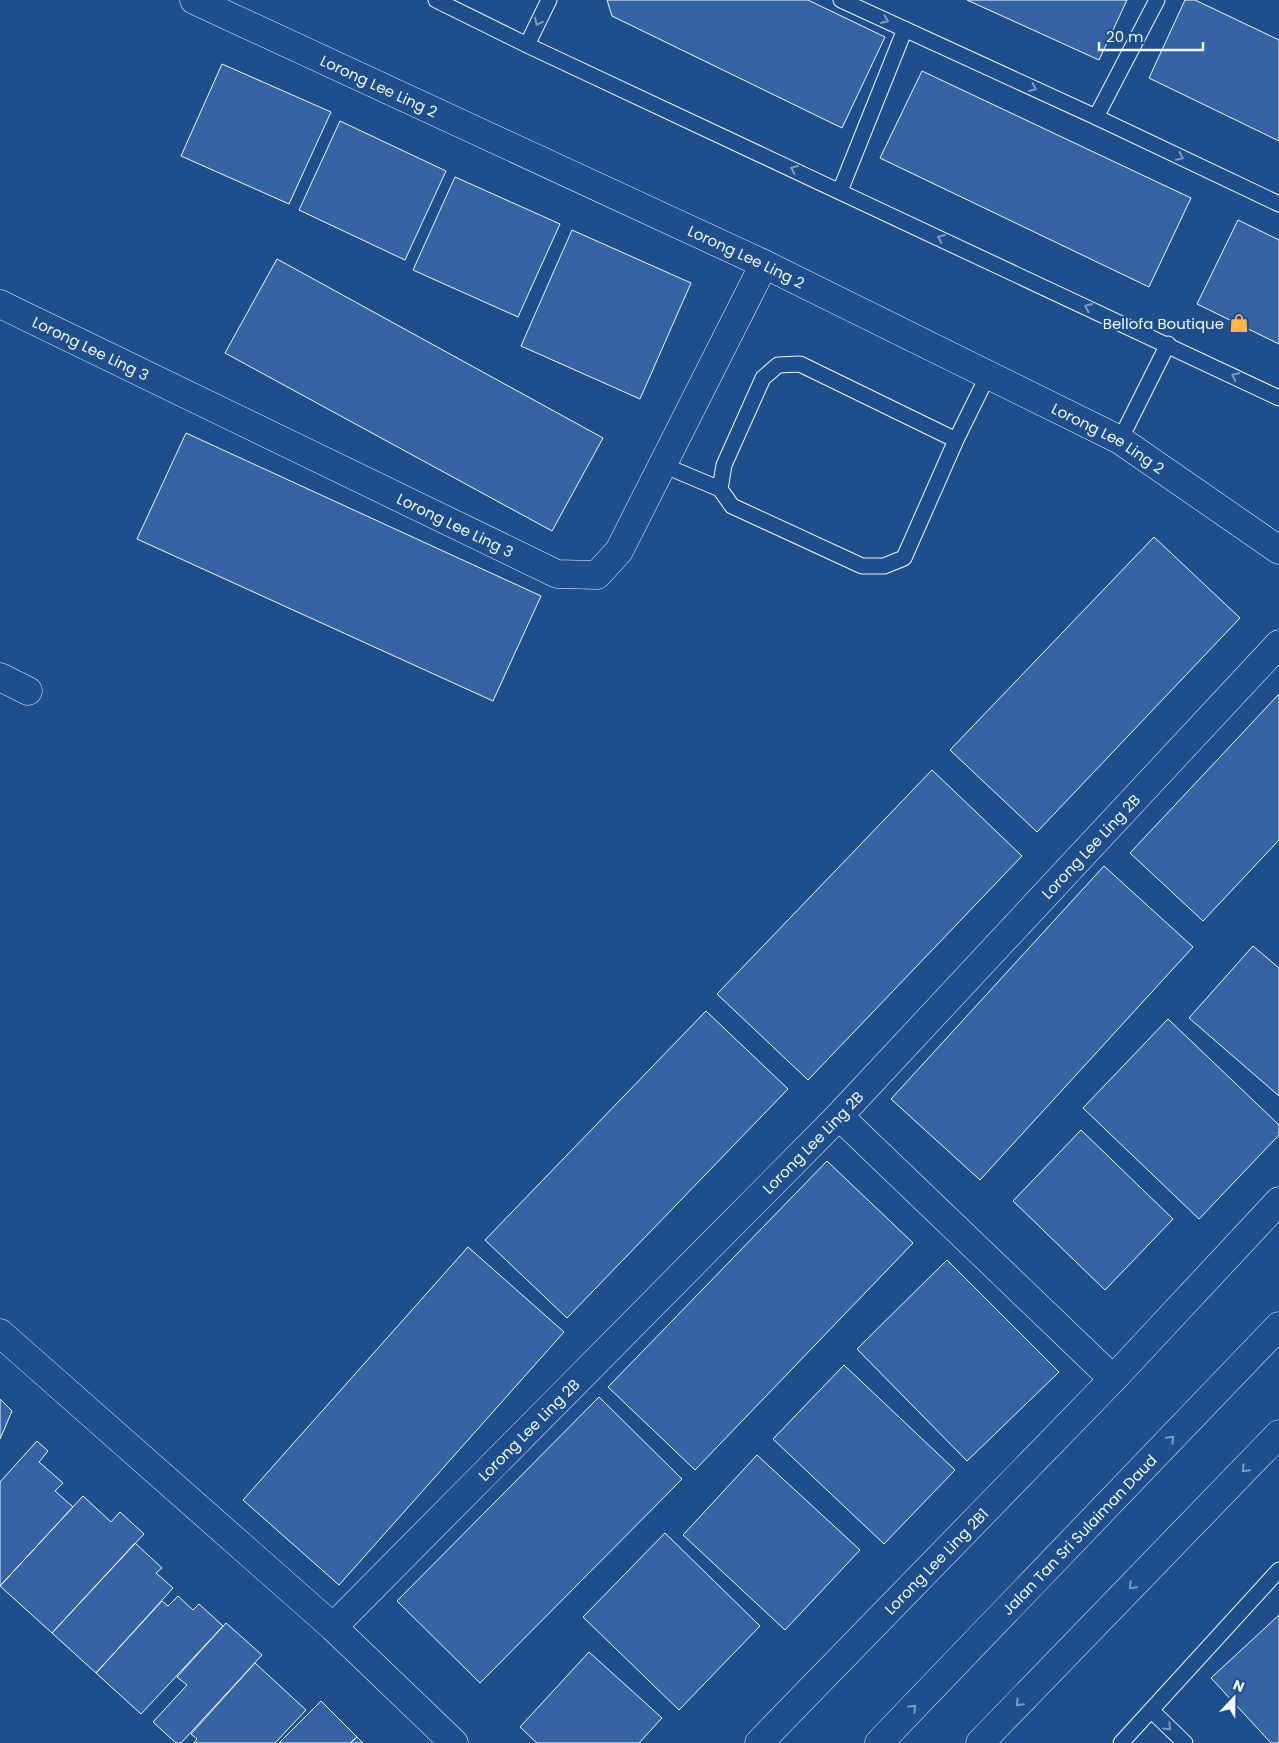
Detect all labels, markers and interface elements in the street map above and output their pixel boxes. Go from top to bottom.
one-way arrow [880,14,889,24]
one-way arrow [534,17,544,26]
scale bar [1099,20,1203,52]
text: 20 m [1106,26,1144,47]
street label: Lorong Lee Ling 2 [317,50,441,122]
one-way arrow [1028,81,1037,92]
one-way arrow [1175,150,1184,161]
one-way arrow [790,165,799,175]
street label: Lorong Lee Ling 2 [685,220,808,293]
one-way arrow [937,234,946,244]
one-way arrow [1084,303,1093,313]
street label: Lorong Lee Ling 3 [29,311,153,385]
shop icon: Bellofa Boutique [1228,312,1250,334]
place label: Bellofa Boutique [1103,313,1224,334]
one-way arrow [1231,372,1240,383]
street label: Lorong Lee Ling 2 [1048,397,1169,478]
street label: Lorong Lee Ling 3 [394,488,517,562]
street label: Lorong Lee Ling 2B [1036,789,1145,903]
street label: Lorong Lee Ling 2B [758,1086,868,1198]
street label: Lorong Lee Ling 2B [473,1374,584,1485]
one-way arrow [1165,1436,1174,1445]
street label: Jalan Tan Sri Sulaiman Daud [997,1449,1161,1619]
one-way arrow [1242,1464,1251,1473]
street label: Lorong Lee Ling 2B1 [879,1503,993,1619]
one-way arrow [1129,1581,1138,1590]
north arrow [1209,1673,1259,1723]
text: N [1230,1675,1247,1697]
one-way arrow [1016,1697,1025,1706]
one-way arrow [907,1705,916,1714]
one-way arrow [1163,1721,1172,1730]

